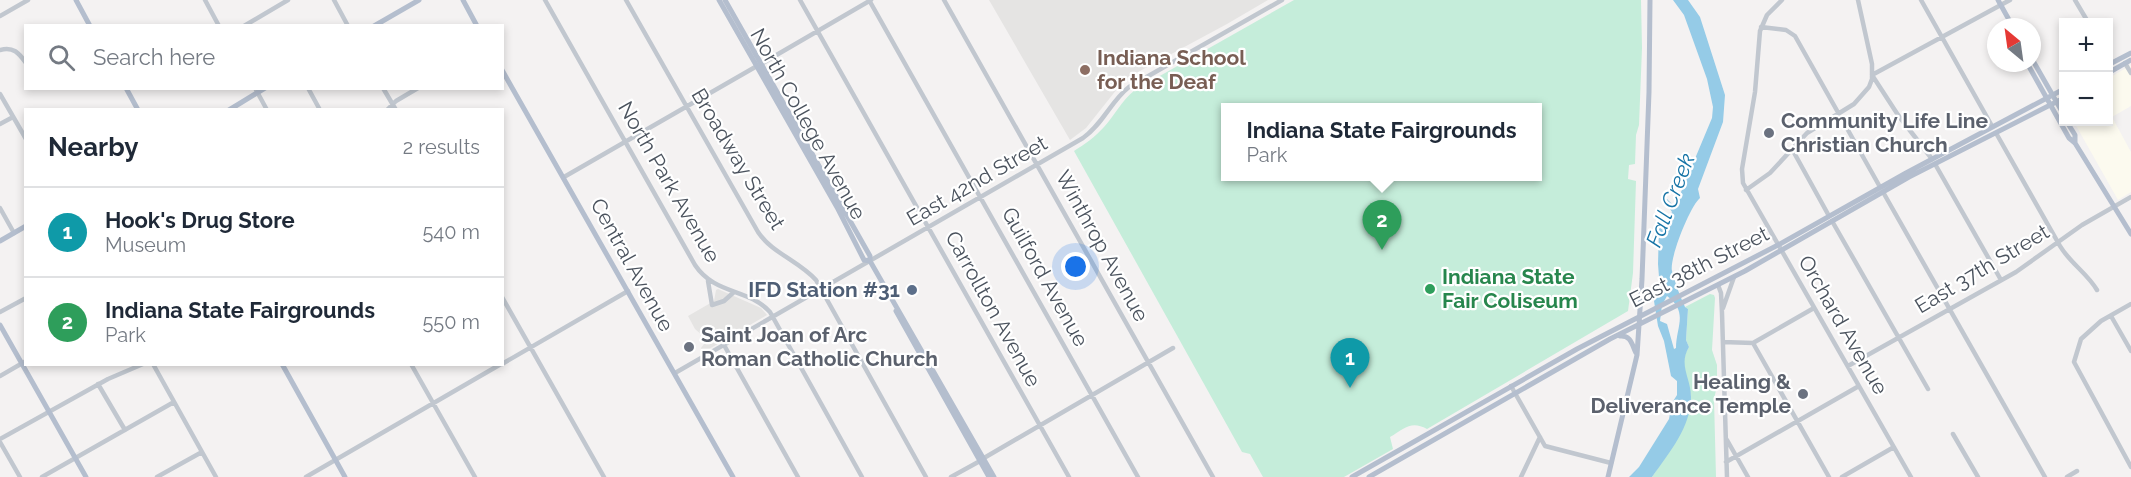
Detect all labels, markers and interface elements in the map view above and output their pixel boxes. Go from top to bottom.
north arrow [1987,18,2041,72]
map controls [2059,18,2113,126]
button: + [2059,18,2113,72]
search box [24,24,504,90]
street label: North College Avenue [745,24,871,224]
icon: search [45,41,78,74]
text: Search here [93,44,215,70]
place label: Indiana School for the Deaf [1097,45,1246,94]
marker: Indiana School for the Deaf [1078,63,1092,77]
button: − [2059,72,2113,126]
street label: Broadway Street [686,84,790,234]
street label: North Park Avenue [613,97,726,267]
popup [1221,103,1542,181]
place label: Community Life Line Christian Church [1781,108,1988,157]
text: Indiana State Fairgrounds [1246,117,1517,143]
marker: Community Life Line Christian Church [1762,126,1776,140]
street label: East 42nd Street [902,130,1051,231]
text: Nearby [48,132,138,162]
text: 2 results [403,135,480,159]
text: Park [1246,143,1287,167]
water label: Fall Creek [1640,149,1700,251]
street label: Winthrop Avenue [1051,166,1154,326]
street label: Central Avenue [586,194,679,336]
pin: 2 [1362,200,1402,250]
street label: Guilford Avenue [997,203,1094,351]
text: Hook's Drug Store [105,207,295,233]
street label: East 37th Street [1910,219,2053,318]
text: 1 [63,220,72,244]
text: 540 m [422,220,480,244]
street label: East 38th Street [1625,221,1773,312]
street label: Carrollton Avenue [940,227,1047,391]
text: Museum [105,233,186,257]
street label: Orchard Avenue [1793,251,1893,399]
your location [1061,252,1090,281]
place label: Indiana State Fair Coliseum [1442,264,1578,313]
place label: IFD Station #31 [748,277,900,302]
marker: Indiana State Fair Coliseum [1423,282,1437,296]
marker: IFD Station #31 [905,283,919,297]
text: Indiana State Fairgrounds [105,297,375,323]
text: 2 [62,310,73,334]
text: 550 m [422,310,480,334]
place label: Saint Joan of Arc Roman Catholic Church [701,322,938,371]
text: Park [105,323,146,347]
pin: 1 [1330,338,1370,388]
marker: Saint Joan of Arc Roman Catholic Church [682,340,696,354]
place label: Healing & Deliverance Temple [1590,369,1791,418]
marker: Healing & Deliverance Temple [1796,387,1810,401]

